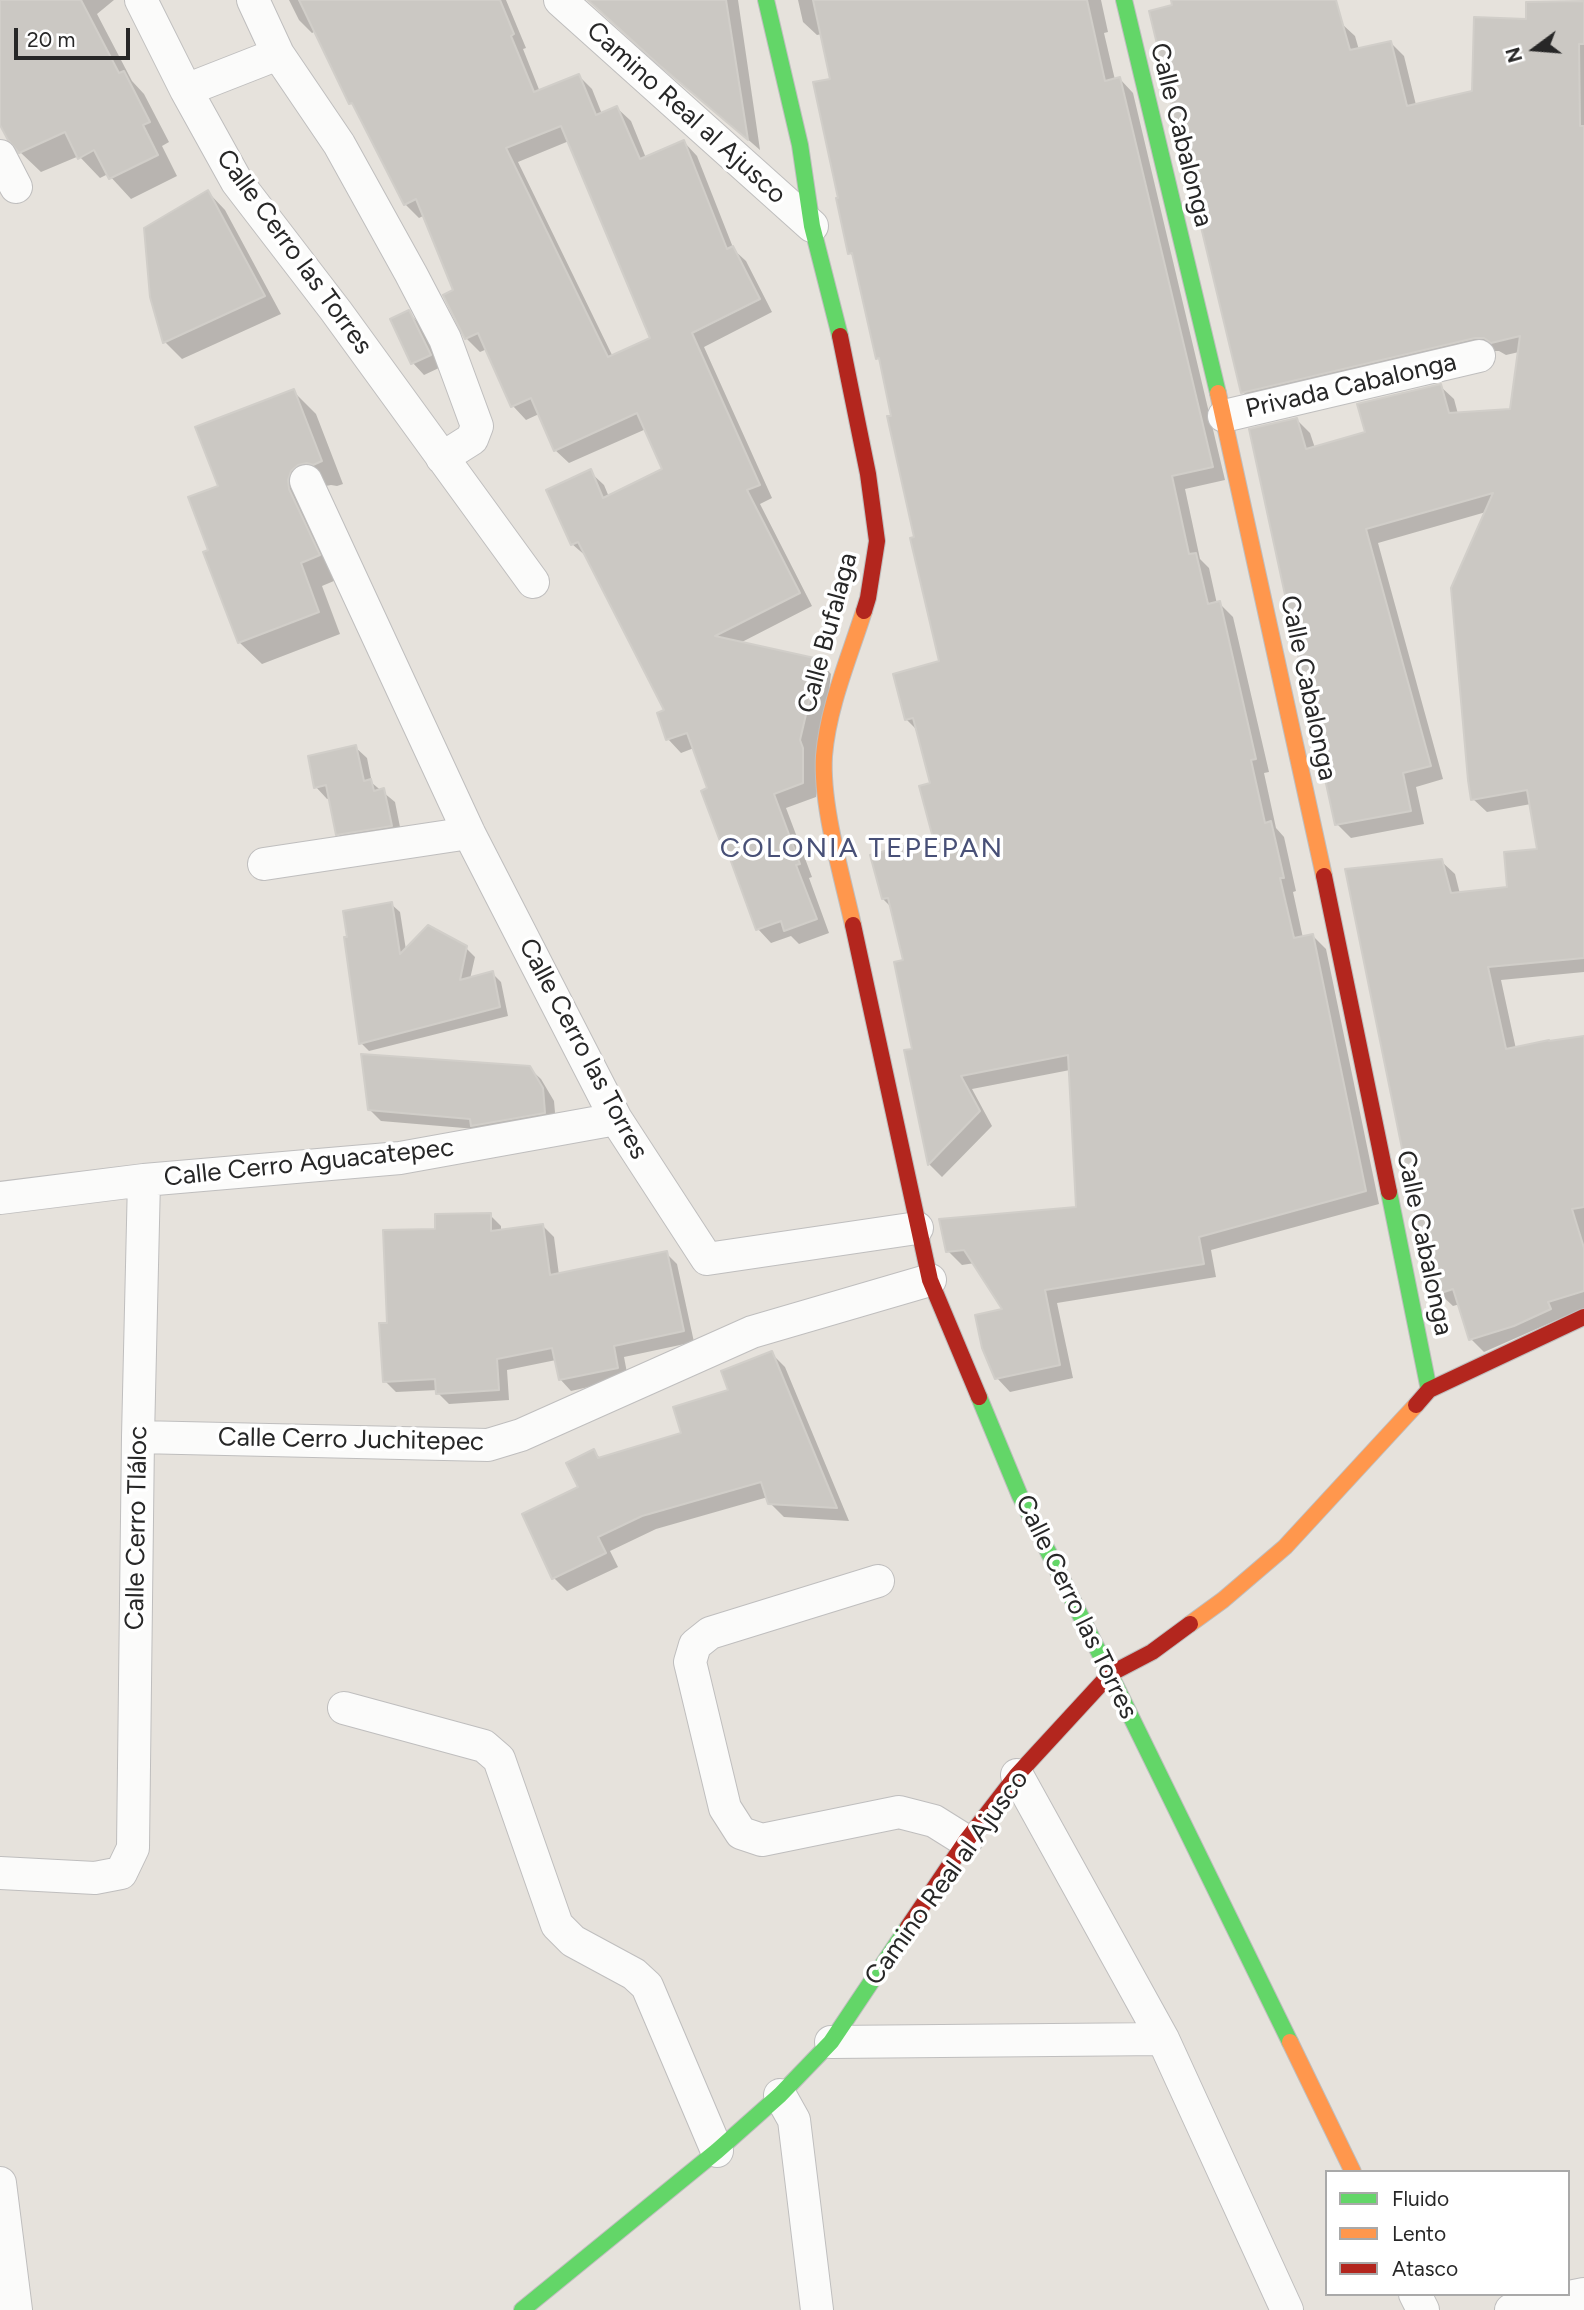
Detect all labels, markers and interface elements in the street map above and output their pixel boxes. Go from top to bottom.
scale bar [18,14,133,58]
north arrow [1500,14,1570,84]
street label: Camino Real al Ajusco [580,15,792,211]
text: 20 m [27,27,75,52]
street label: Calle Cabalonga [1143,40,1219,230]
text: N [1501,45,1527,65]
street label: Calle Cerro las Torres [209,144,379,360]
street label: Privada Cabalonga [1243,347,1459,425]
street label: Calle Bufalaga [792,549,864,717]
street label: Calle Cabalonga [1273,593,1343,783]
district label: COLONIA TEPEPAN [722,832,1002,866]
street label: Calle Cerro las Torres [512,933,654,1165]
street label: Calle Cerro Aguacatepec [162,1132,456,1194]
street label: Calle Cabalonga [1389,1148,1459,1338]
street label: Calle Cerro Juchitepec [218,1422,484,1458]
street label: Calle Cerro Tláloc [120,1426,154,1630]
street label: Calle Cerro las Torres [1008,1490,1144,1724]
street label: Camino Real al Ajusco [859,1765,1035,1991]
legend [1325,2170,1570,2296]
text: Fluido [1392,2186,1449,2211]
text: Lento [1392,2221,1446,2246]
text: Atasco [1392,2256,1458,2281]

